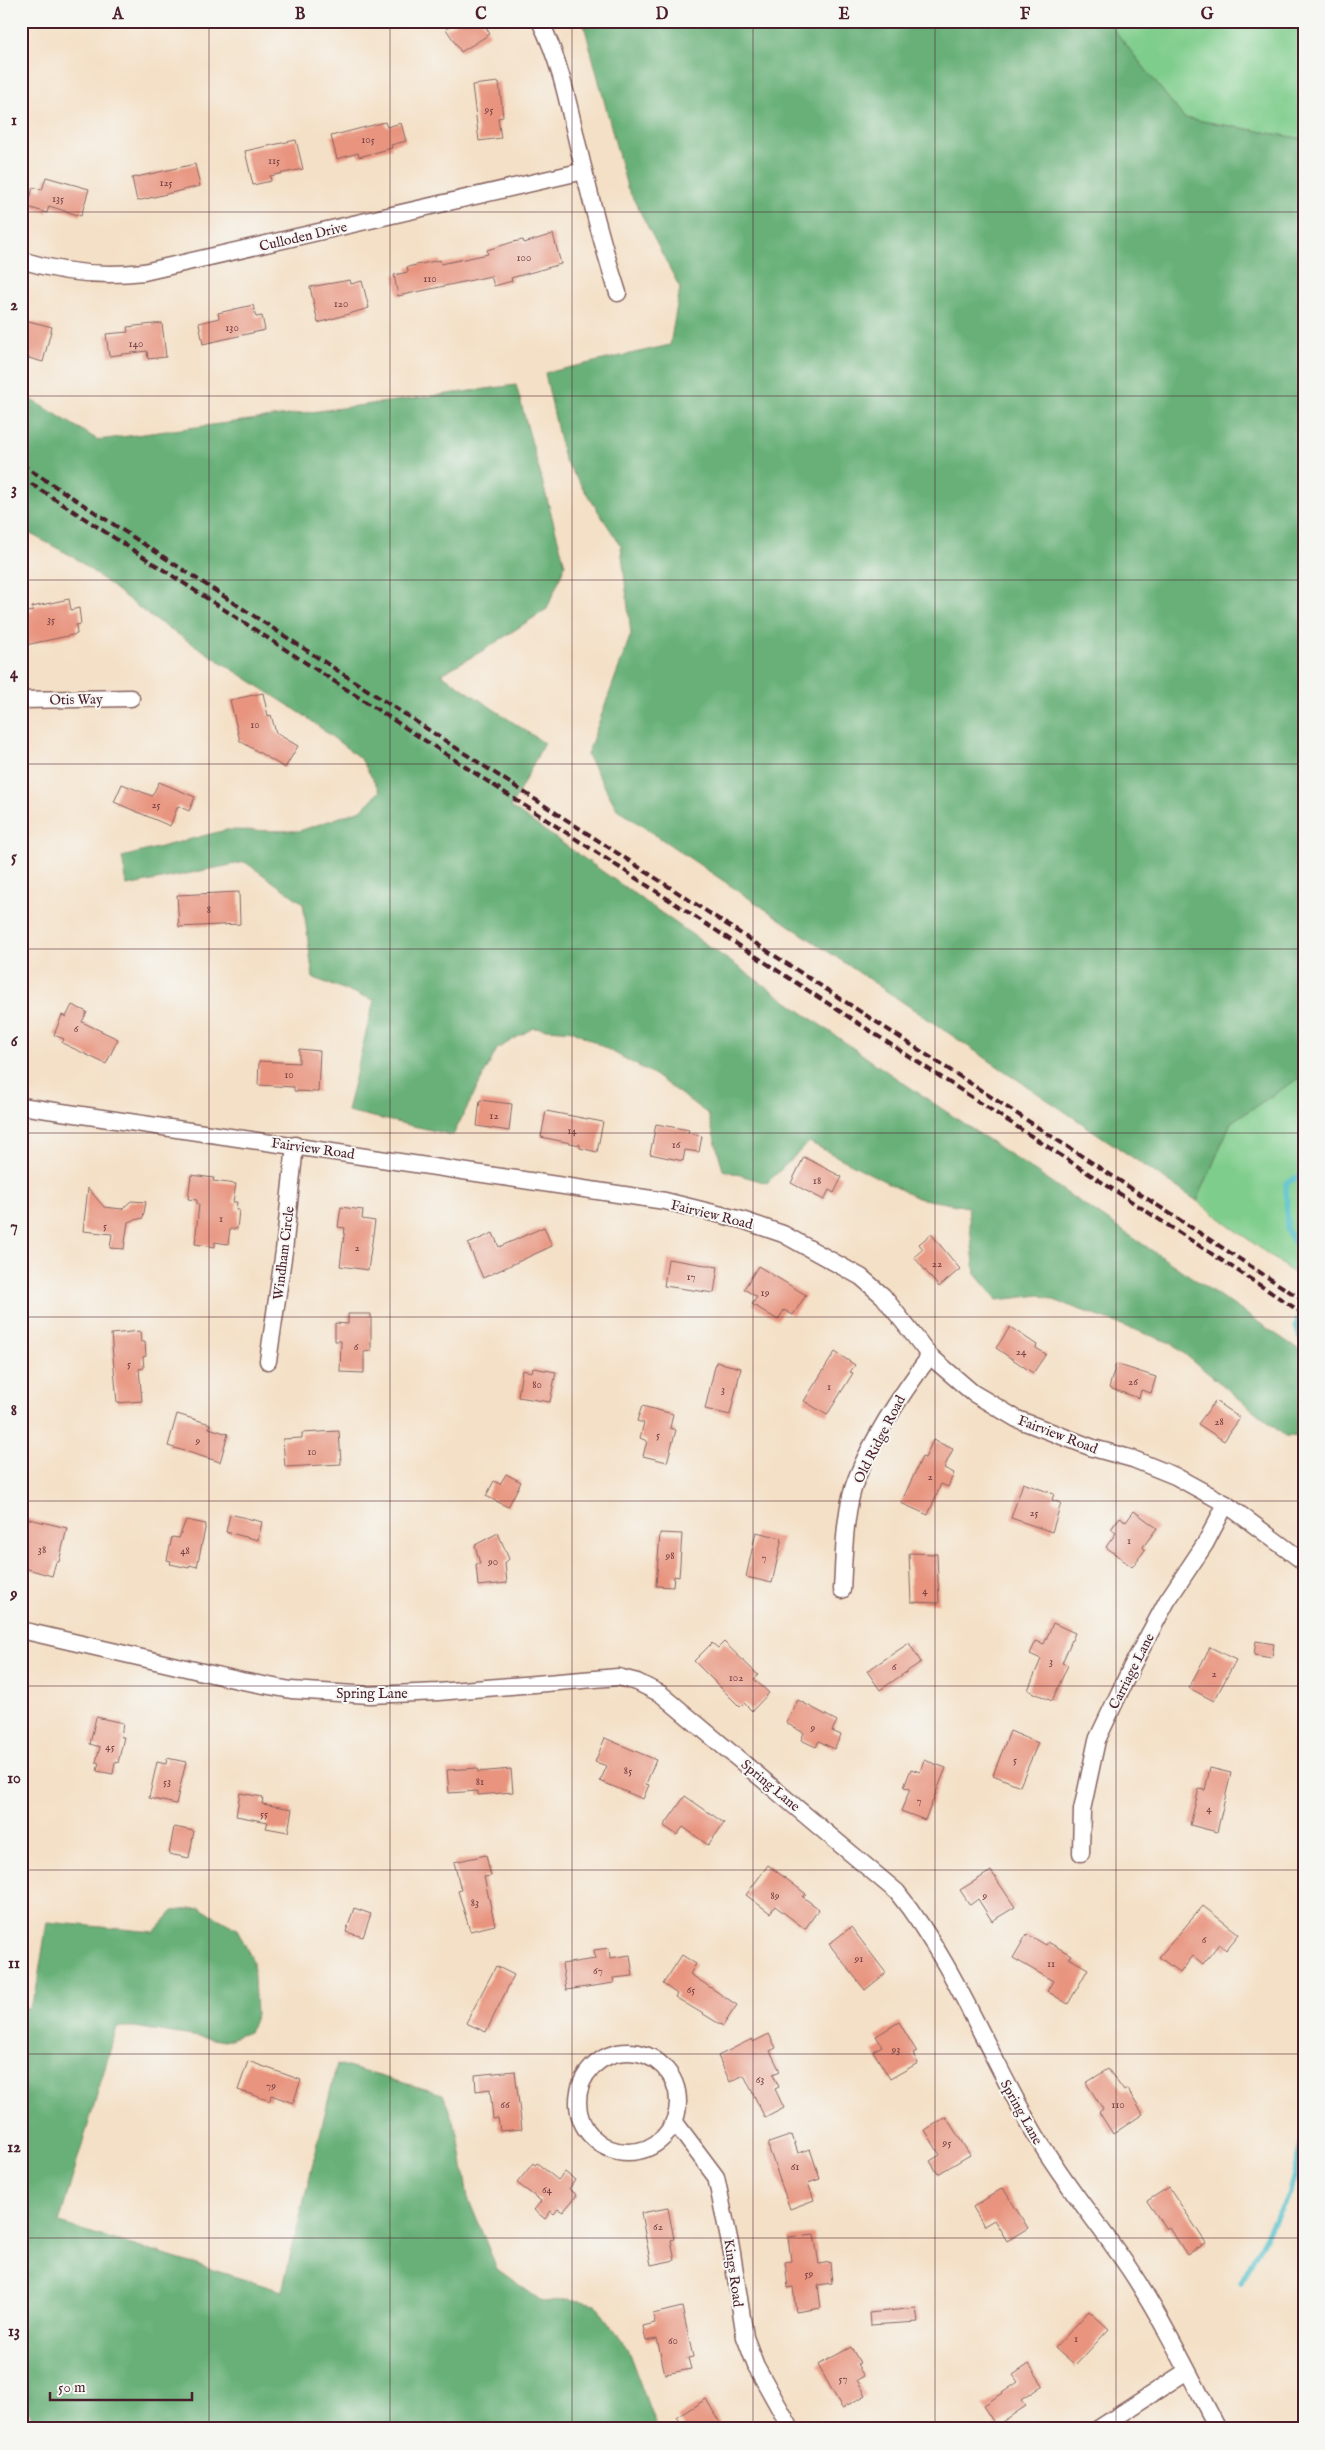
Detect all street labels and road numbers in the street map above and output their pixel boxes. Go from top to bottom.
street label: Culloden Drive [258,218,349,256]
street label: Otis Way [49,691,103,709]
street label: Fairview Road [270,1134,356,1164]
street label: Fairview Road [669,1196,755,1234]
street label: Windham Circle [269,1205,299,1301]
street label: Old Ridge Road [850,1392,910,1486]
street label: Fairview Road [1015,1412,1101,1459]
street label: Carriage Lane [1105,1630,1159,1713]
street label: Spring Lane [336,1685,408,1703]
street label: Spring Lane [737,1756,804,1816]
street label: Spring Lane [996,2077,1047,2149]
street label: Kings Road [719,2238,747,2309]

